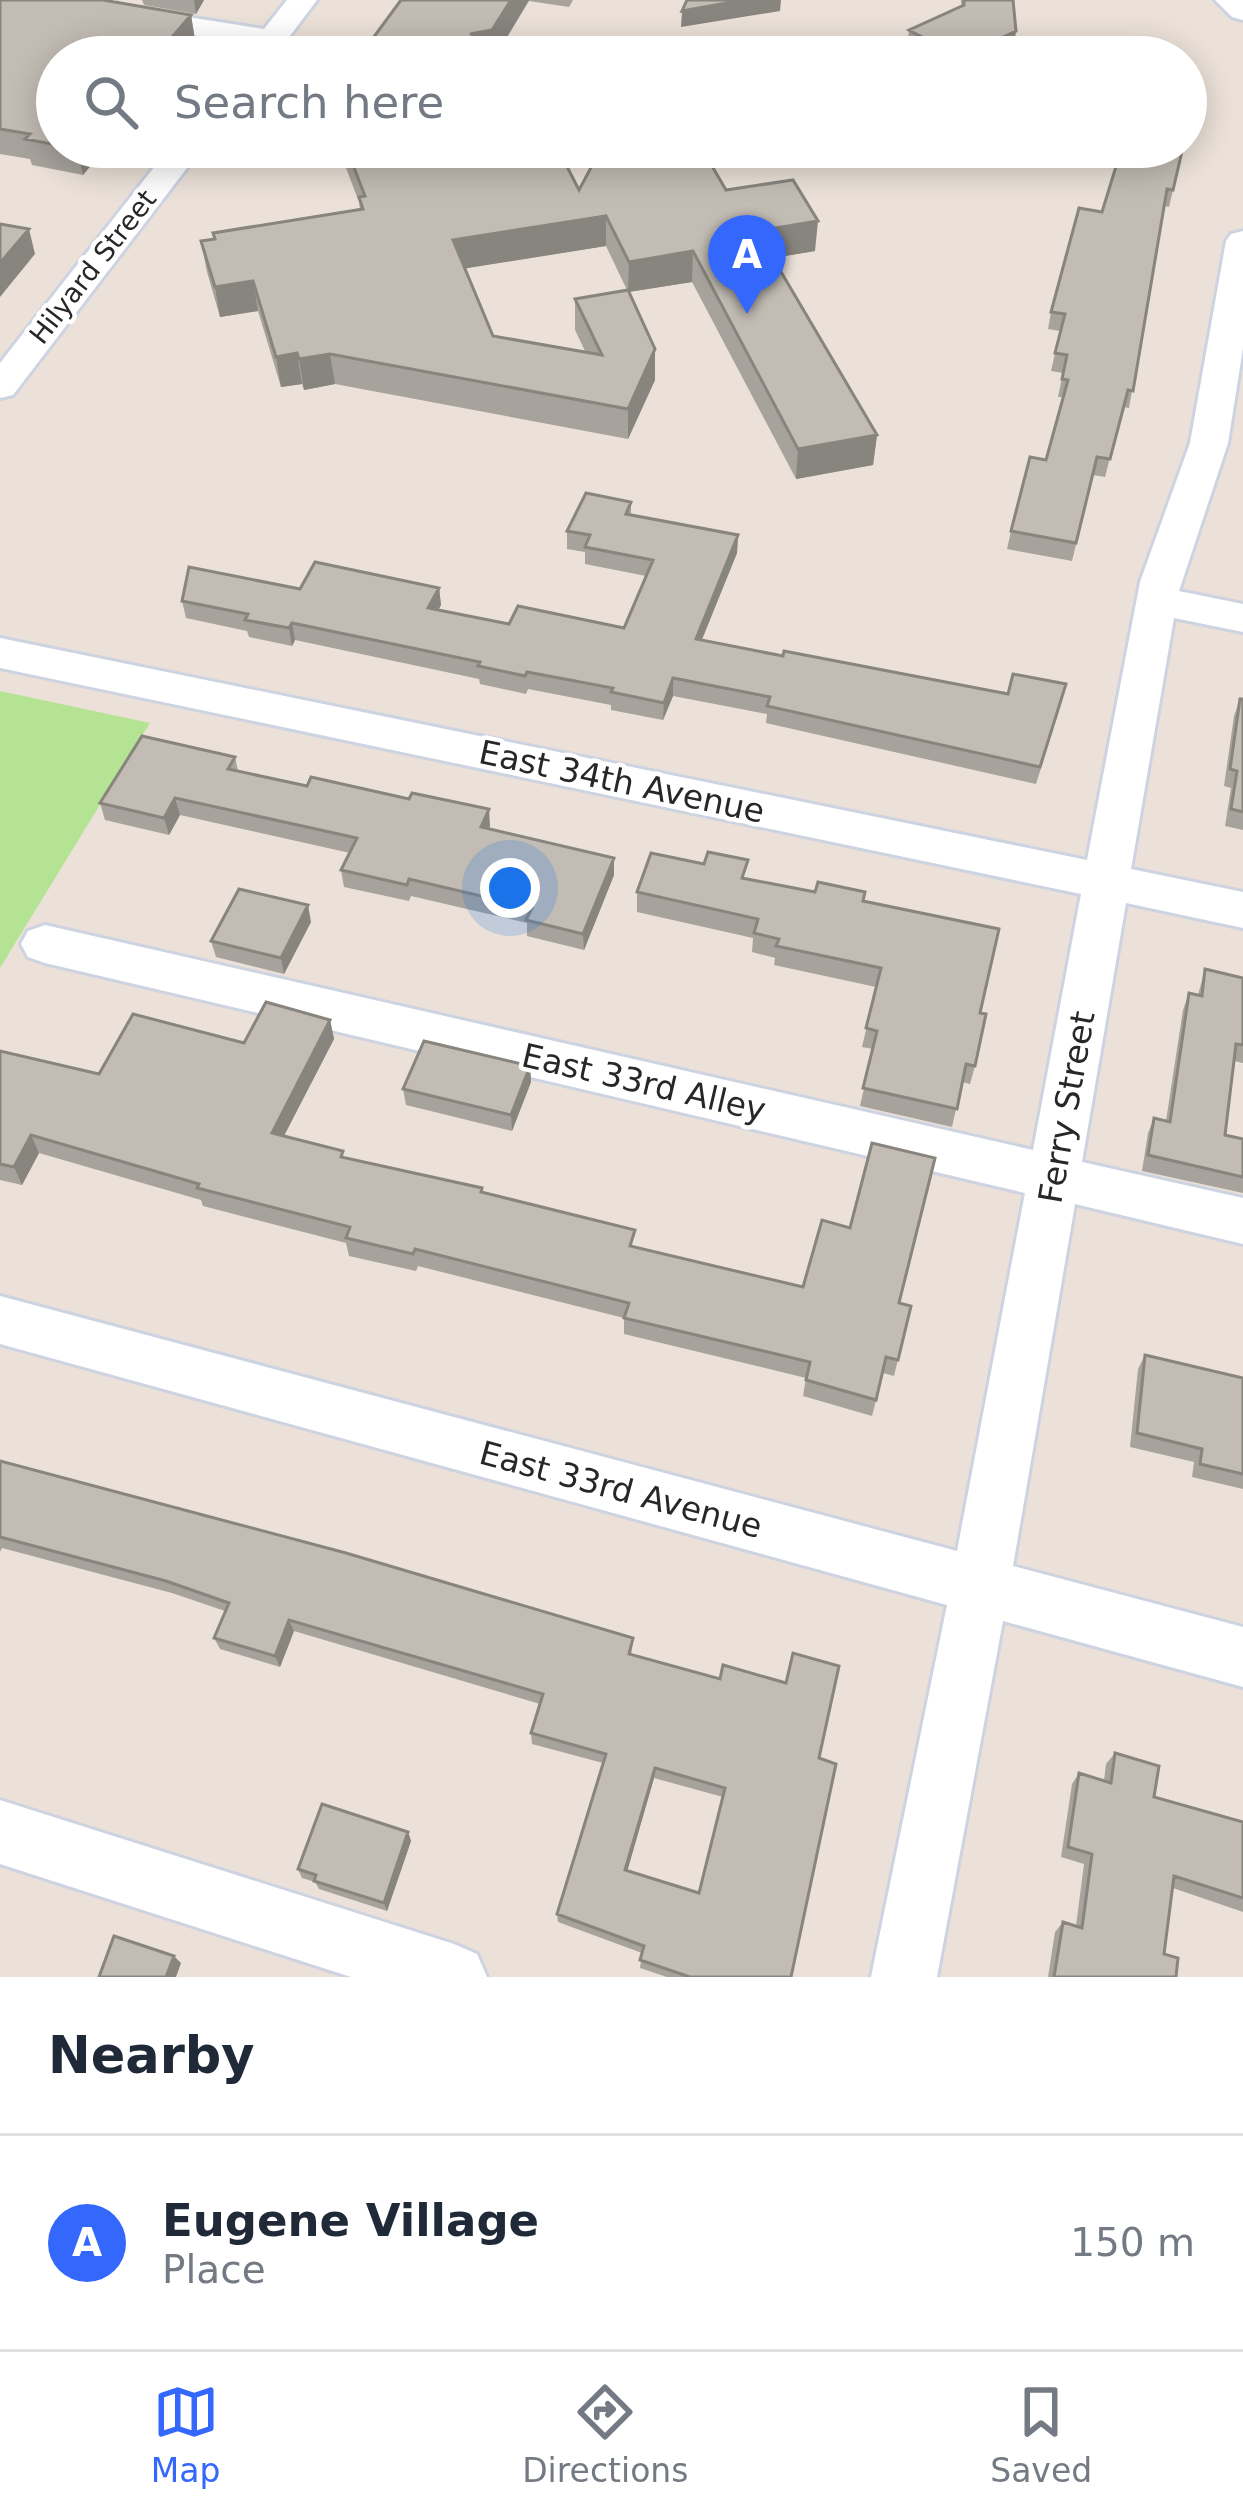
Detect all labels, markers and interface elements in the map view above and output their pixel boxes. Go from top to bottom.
search box [36,36,1207,168]
icon: search [78,69,144,135]
text: Search here [174,76,444,129]
street label: Hilyard Street [23,184,162,350]
pin: A [708,215,786,314]
street label: East 34th Avenue [476,732,768,831]
your location [480,858,540,918]
street label: Ferry Street [1030,1008,1103,1206]
street label: East 33rd Alley [518,1035,770,1129]
street label: East 33rd Avenue [475,1433,766,1546]
text: Nearby [48,2026,255,2085]
text: Eugene Village [162,2194,539,2247]
text: A [72,2220,102,2265]
text: 150 m [1070,2220,1195,2265]
text: Place [162,2247,266,2292]
tab: Map [151,2379,221,2490]
tab: Directions [522,2379,688,2490]
tab: Saved [990,2379,1092,2490]

